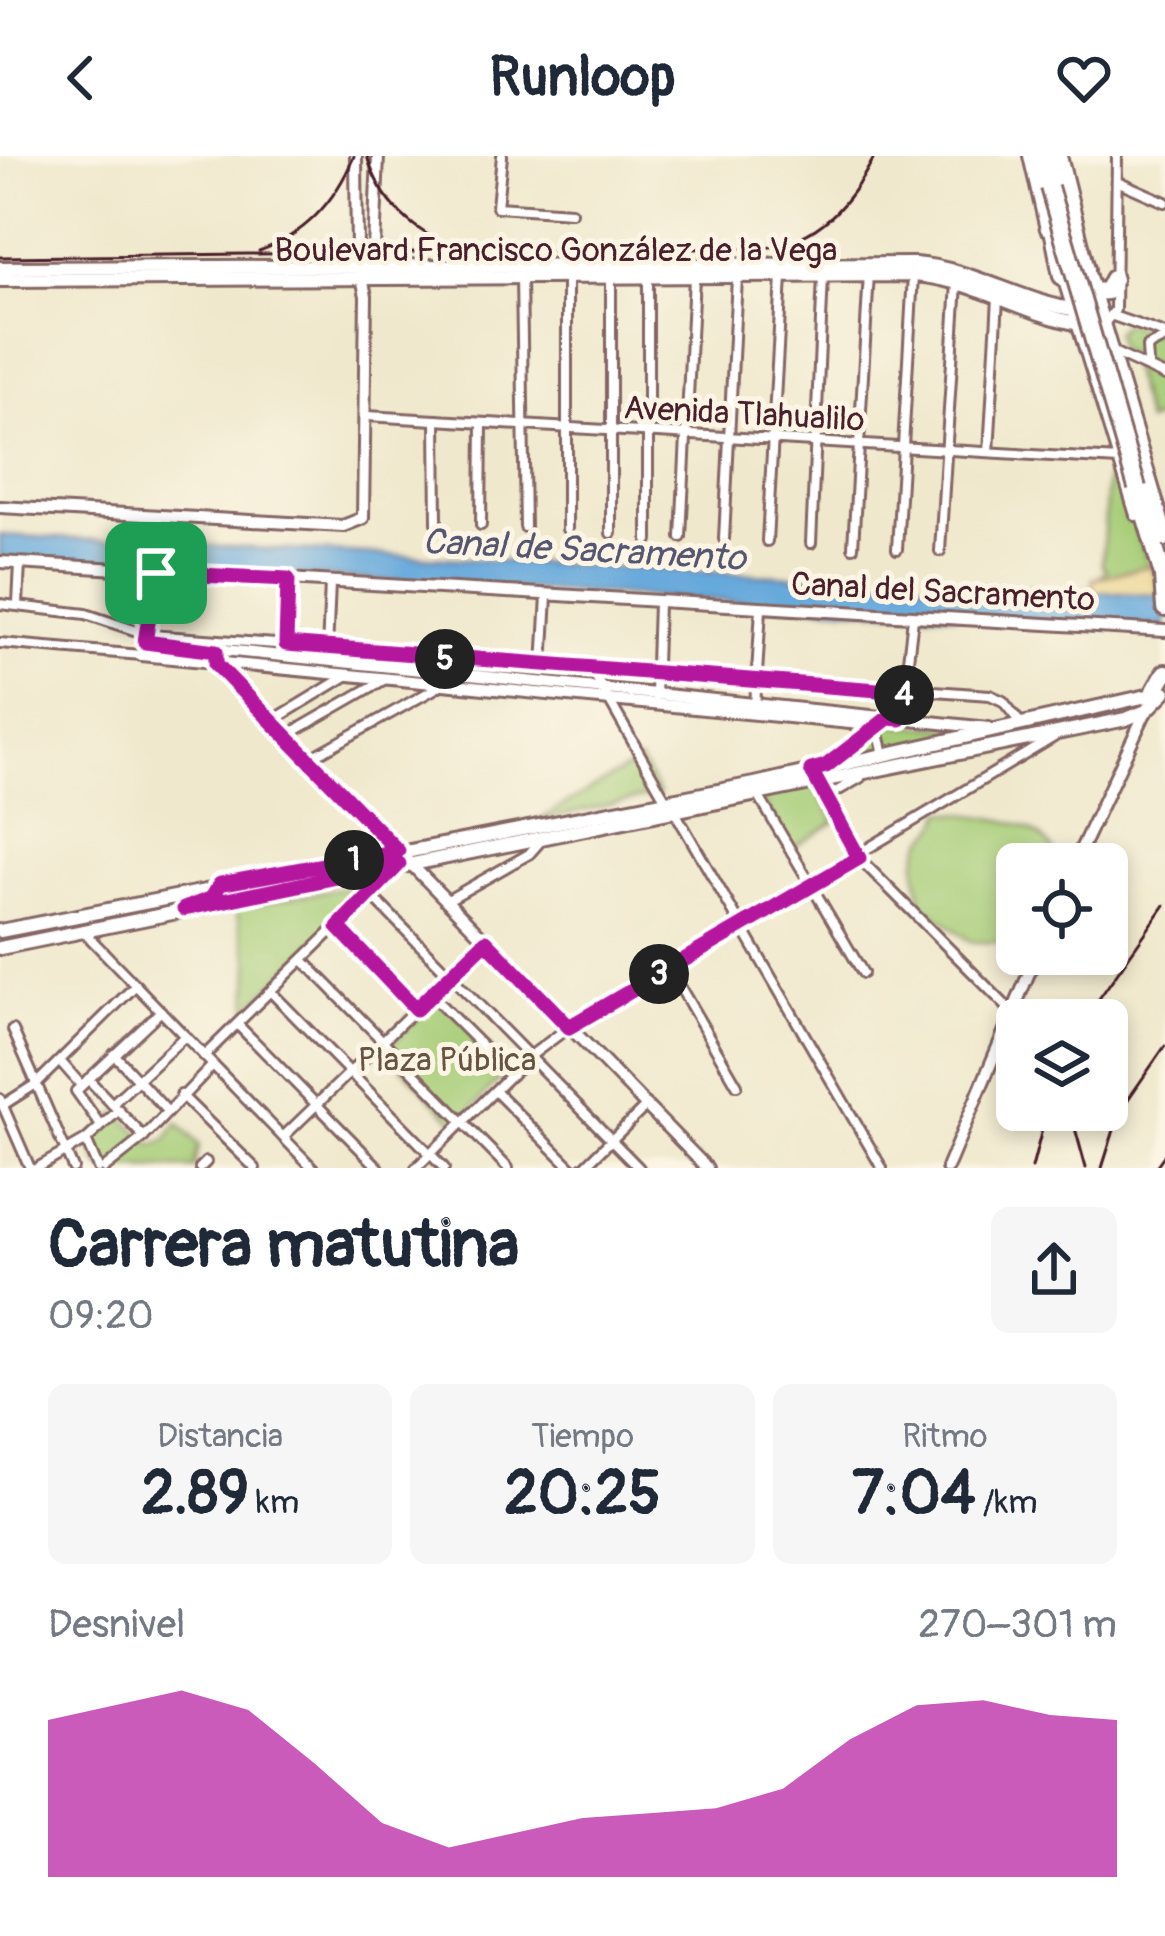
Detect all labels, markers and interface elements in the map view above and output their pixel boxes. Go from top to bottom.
text: Runloop [490,44,675,112]
icon: back [48,45,114,111]
icon: heart [1051,45,1117,111]
street label: Boulevard Francisco González de la Vega [275,230,837,271]
street label: Avenida Tlahualilo [622,387,866,441]
water label: Canal de Sacramento [421,519,749,581]
pin [105,522,207,624]
icon: arrive [123,540,189,606]
street label: Canal del Sacramento [790,564,1096,620]
pin: 5 [415,629,475,689]
text: 5 [436,638,454,679]
pin: 4 [874,665,934,725]
text: 4 [894,674,914,715]
pin: 1 [324,830,384,890]
text: 1 [348,839,360,880]
map controls [996,843,1128,1131]
button: locate [996,843,1128,975]
pin: 3 [629,944,689,1004]
text: 3 [650,953,668,994]
button: layers [996,999,1128,1131]
park label: Plaza Pública [358,1040,536,1081]
text: Carrera matutina [48,1204,519,1287]
button: share [991,1207,1117,1333]
text: 09:20 [48,1291,154,1340]
text: Distancia [157,1416,283,1457]
text: Tiempo [531,1416,634,1457]
text: Ritmo [902,1416,987,1457]
text: 2.89 [141,1457,249,1532]
text: 20:25 [504,1457,661,1532]
text: 7:04 [852,1457,976,1532]
text: km [249,1482,299,1523]
text: /km [976,1482,1038,1523]
text: Desnivel [48,1600,185,1649]
text: 270–301 m [918,1600,1117,1649]

